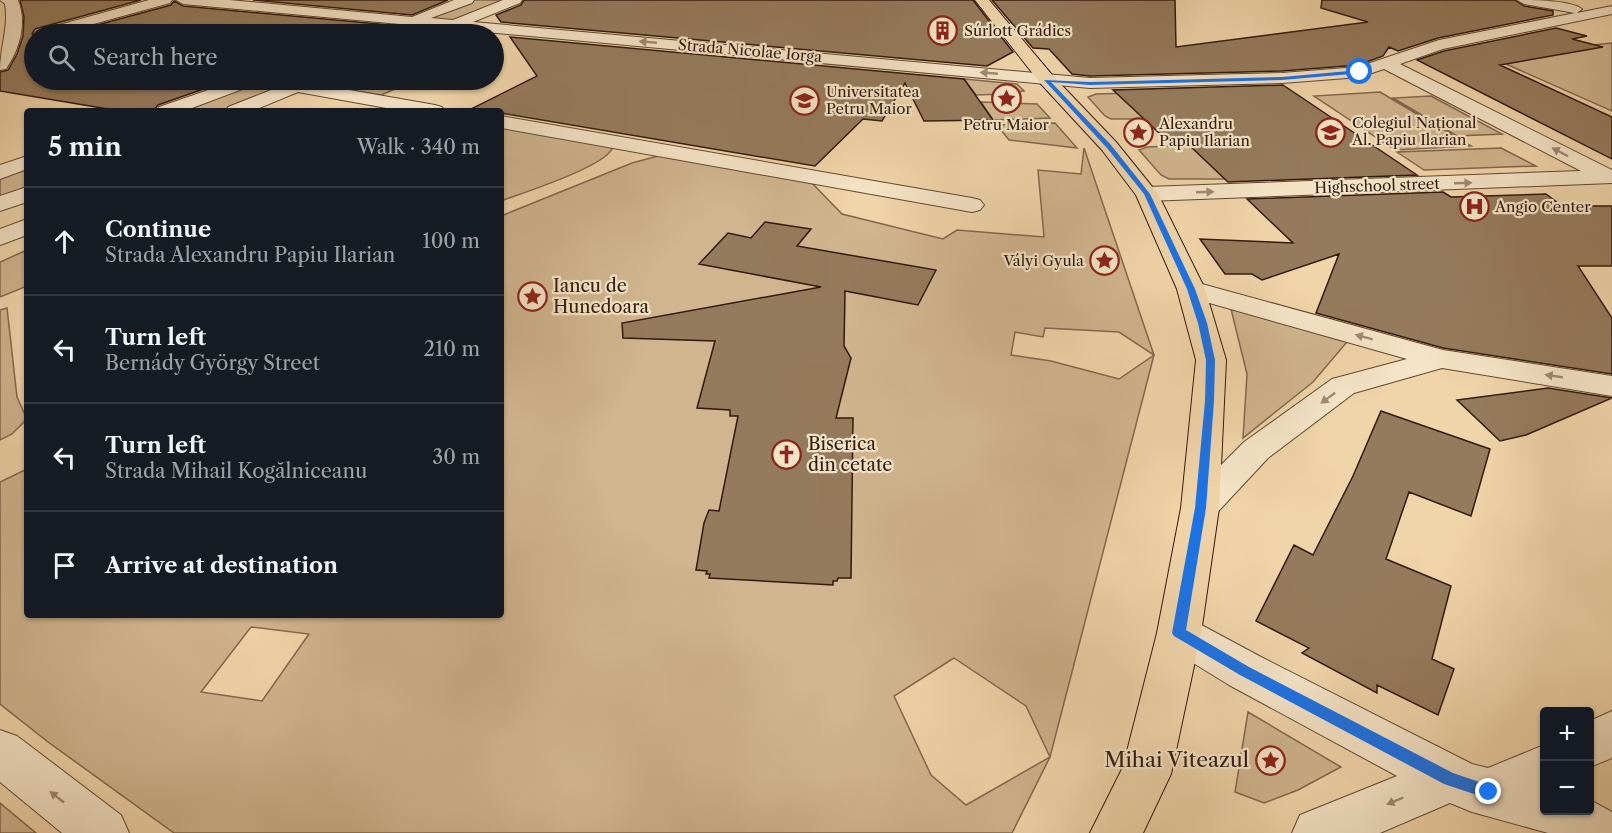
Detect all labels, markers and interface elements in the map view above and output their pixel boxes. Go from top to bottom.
building icon: Súrlott Grádics [927,15,959,47]
place label: Súrlott Grádics [964,21,1071,40]
search box [24,24,504,90]
street label: Strada Nicolae Iorga [677,35,823,66]
one-way arrow [639,37,658,47]
icon: search [45,41,78,74]
text: Search here [93,44,218,71]
route start [1346,58,1372,84]
one-way arrow [979,68,998,78]
place label: Universitatea Petru Maior [826,82,919,118]
place icon: Petru Maior [990,82,1022,114]
school or university icon: Universitatea Petru Maior [789,85,821,117]
place label: Colegiul Național Al. Papiu Ilarian [1351,113,1477,149]
place label: Alexandru Papiu Ilarian [1158,114,1250,150]
place label: Petru Maior [963,115,1050,134]
school or university icon: Colegiul Național Al. Papiu Ilarian [1315,116,1347,148]
place icon: Alexandru Papiu Ilarian [1122,117,1154,149]
text: 5 min [48,131,122,163]
text: Walk · 340 m [357,135,480,159]
one-way arrow [1552,147,1569,157]
street label: Highschool street [1314,174,1441,197]
one-way arrow [1454,178,1473,187]
one-way arrow [1196,187,1215,196]
hospital icon: Angio Center [1458,191,1490,223]
place label: Angio Center [1494,197,1591,216]
text: Continue [105,216,211,243]
icon: ahead [48,225,81,258]
text: 100 m [422,229,480,253]
text: Strada Alexandru Papiu Ilarian [105,243,395,267]
place icon: Vályi Gyula [1089,245,1121,277]
place label: Vályi Gyula [1002,251,1084,270]
place label: Iancu de Hunedoara [553,275,650,318]
place icon: Iancu de Hunedoara [516,280,548,312]
text: Turn left [105,324,206,351]
one-way arrow [1354,332,1372,341]
icon: left [48,333,81,366]
text: 210 m [423,337,480,361]
text: Bernády György Street [105,351,320,375]
one-way arrow [1545,372,1564,381]
one-way arrow [1320,391,1335,403]
text: Turn left [105,432,206,459]
place label: Biserica din cetate [808,433,892,476]
church icon: Biserica din cetate [771,438,803,470]
icon: left [48,441,81,474]
text: 30 m [432,445,480,469]
text: Strada Mihail Kogălniceanu [105,459,367,483]
icon: arrive [48,549,81,582]
text: Arrive at destination [105,552,338,579]
map controls [1540,707,1594,815]
button: + [1540,707,1594,761]
place icon: Mihai Viteazul [1254,744,1286,776]
place label: Mihai Viteazul [1104,747,1249,772]
button: − [1540,761,1594,815]
route end [1475,778,1501,804]
one-way arrow [49,792,64,804]
one-way arrow [1386,796,1404,806]

